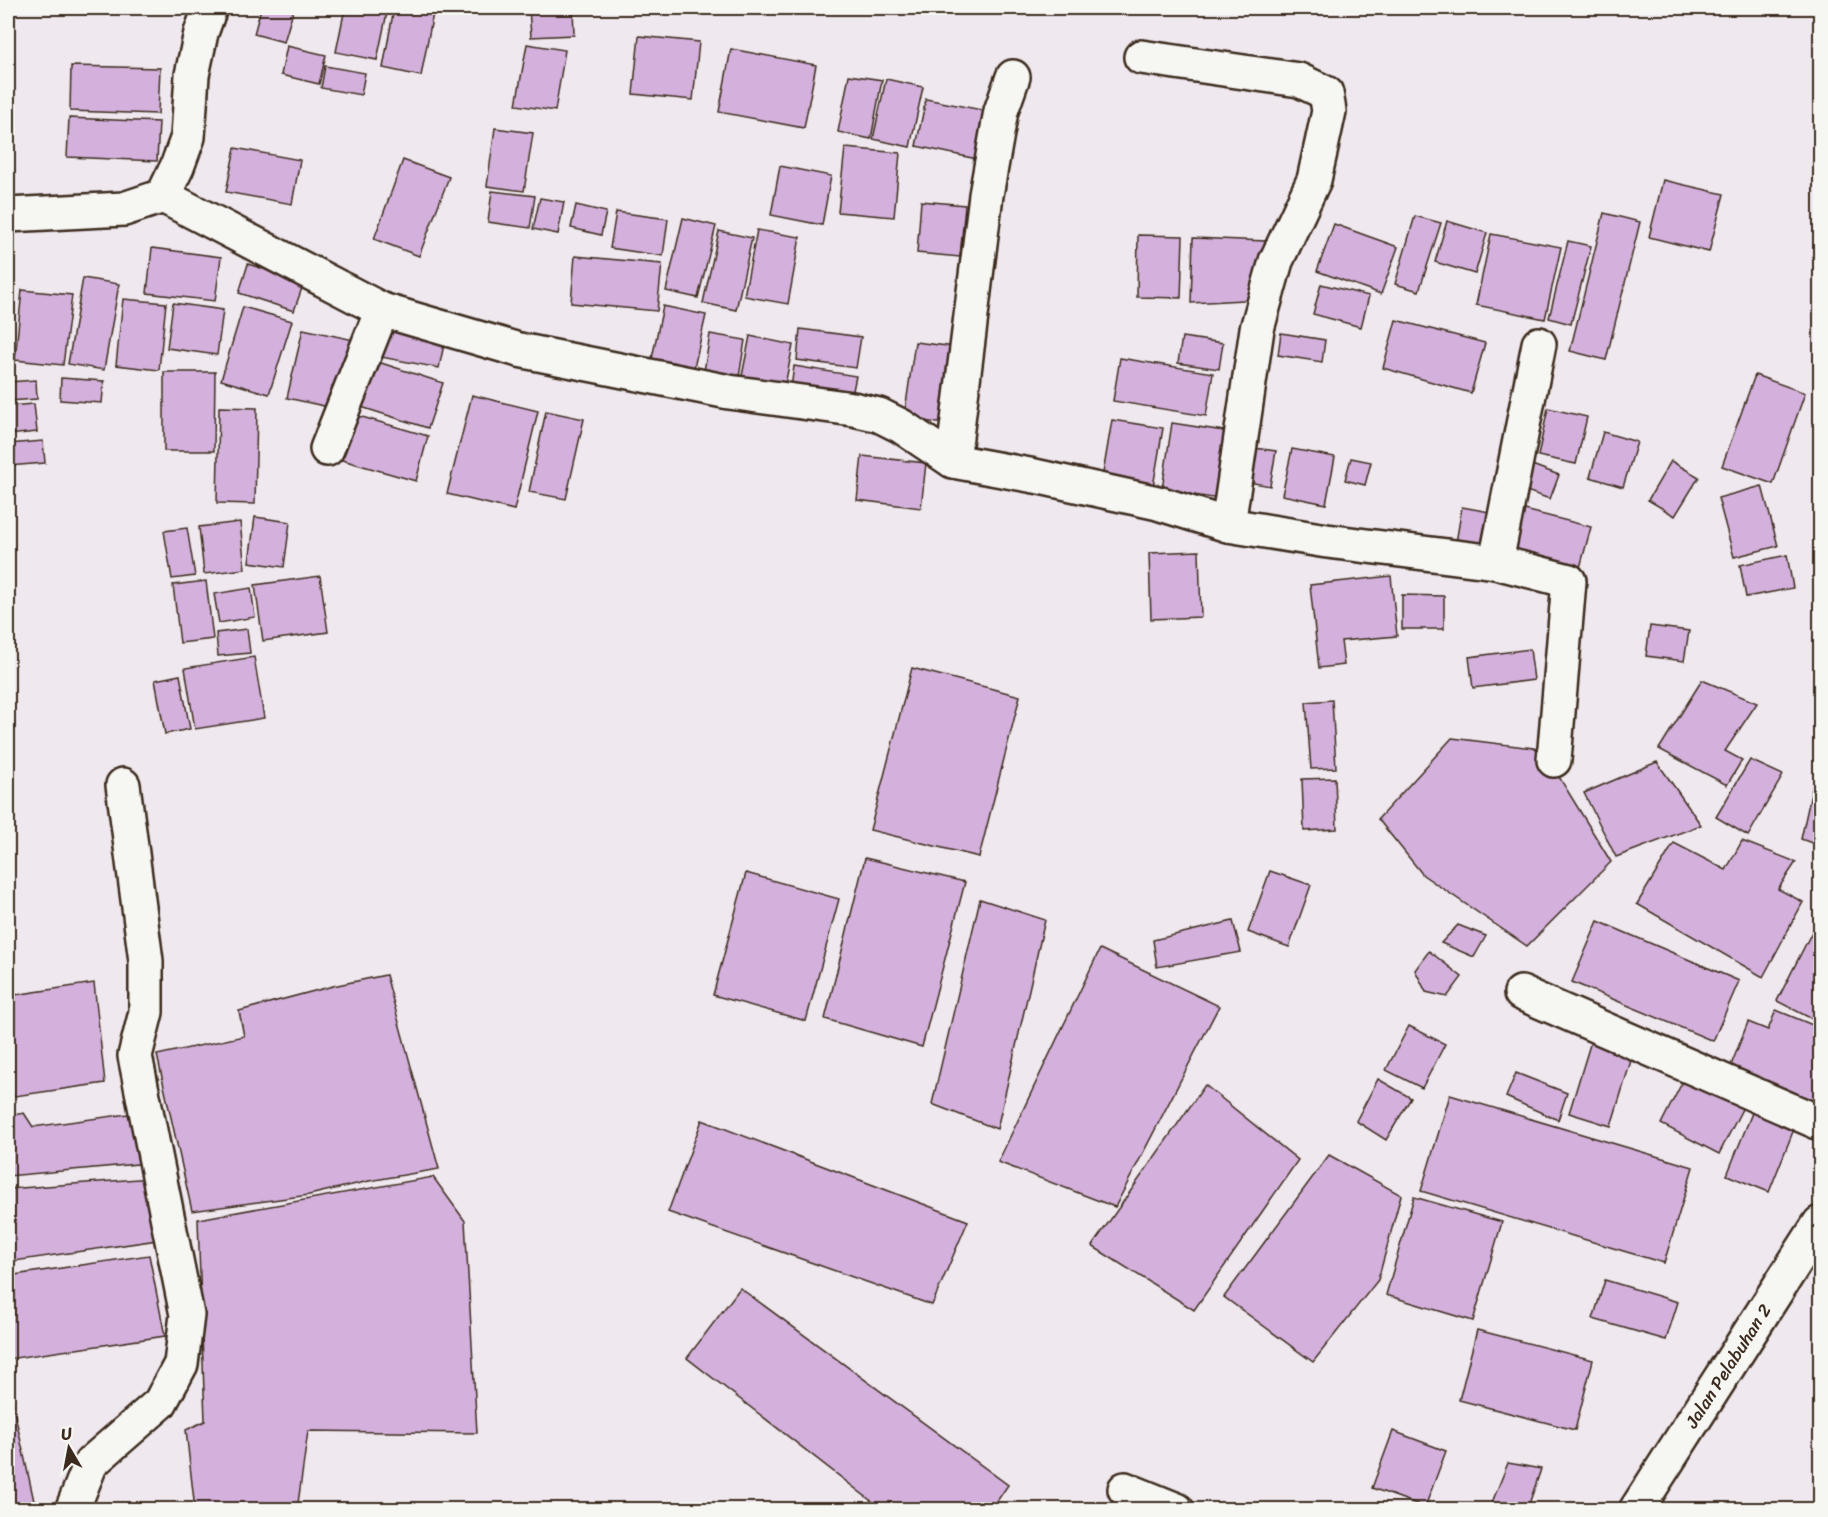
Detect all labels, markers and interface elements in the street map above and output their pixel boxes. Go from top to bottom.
street label: Jalan Pelabuhan 2 [1676,1297,1780,1435]
north arrow [39,1418,99,1478]
text: U [59,1418,76,1449]

